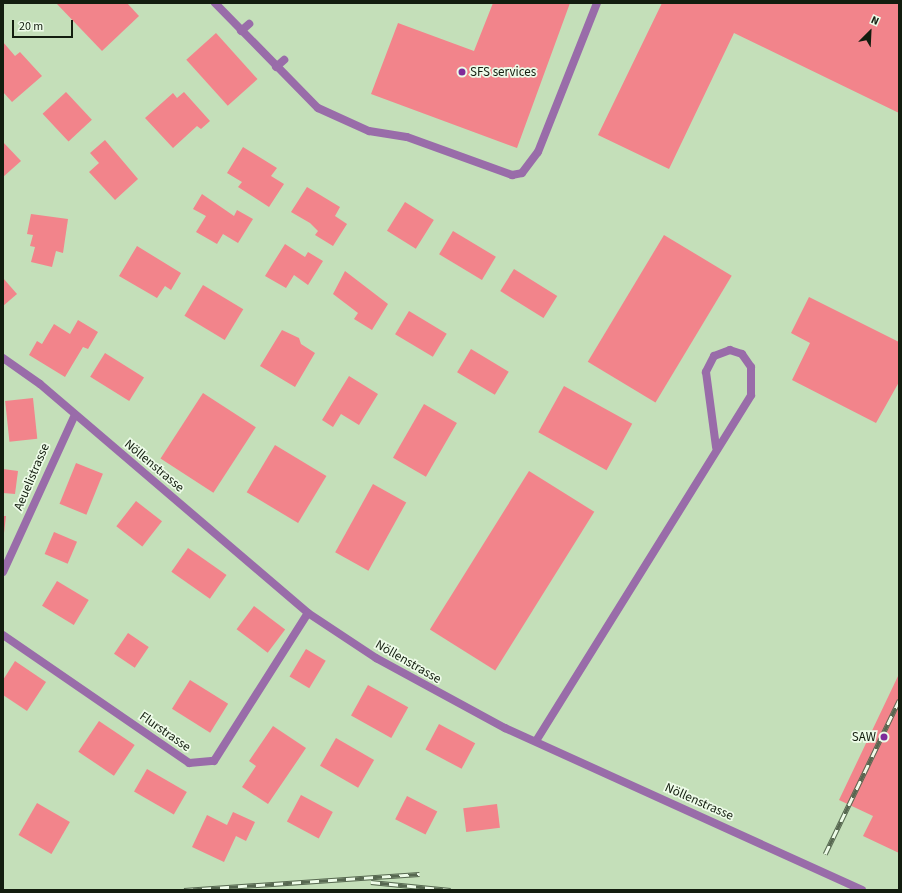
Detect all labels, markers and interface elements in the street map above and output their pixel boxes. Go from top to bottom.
scale bar [14,12,75,38]
north arrow [850,12,890,52]
text: N [869,12,881,29]
text: 20 m [19,18,43,35]
place label: SFS services [470,64,536,80]
marker: SFS services [457,67,467,77]
street label: Nöllenstrasse [121,436,187,496]
street label: Aeuelistrasse [11,441,53,513]
street label: Nöllenstrasse [372,637,444,687]
street label: Flurstrasse [136,709,194,755]
place label: SAW [852,729,876,745]
marker: SAW [879,732,889,742]
street label: Nöllenstrasse [662,780,736,824]

